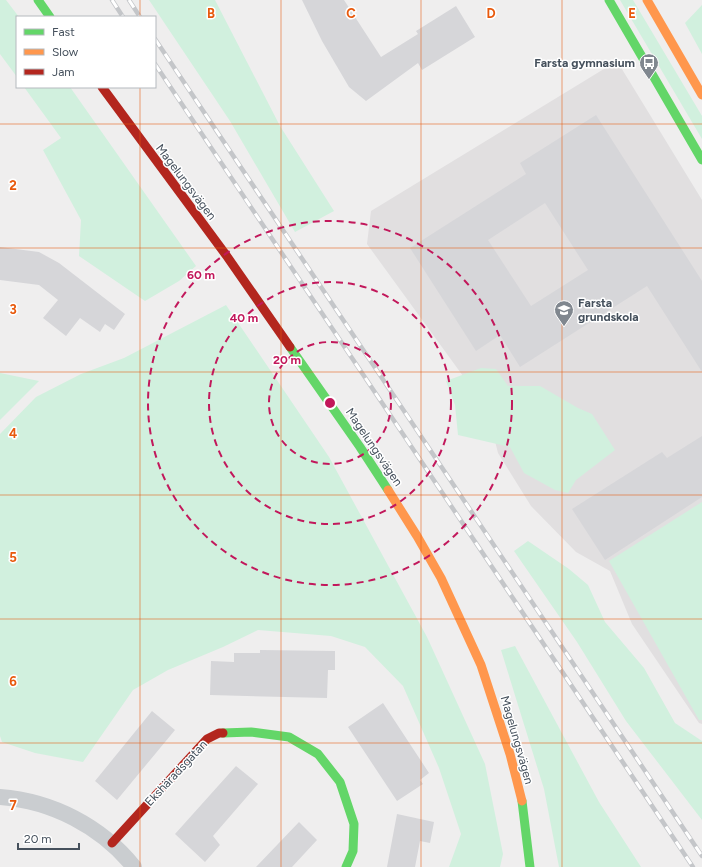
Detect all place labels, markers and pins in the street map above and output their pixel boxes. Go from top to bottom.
bus stop icon: Farsta gymnasium [638,52,660,80]
place label: Farsta gymnasium [534,56,635,70]
place label: Farsta grundskola [578,296,639,324]
school or university icon: Farsta grundskola [553,299,575,327]
centre of rings [323,396,337,410]

